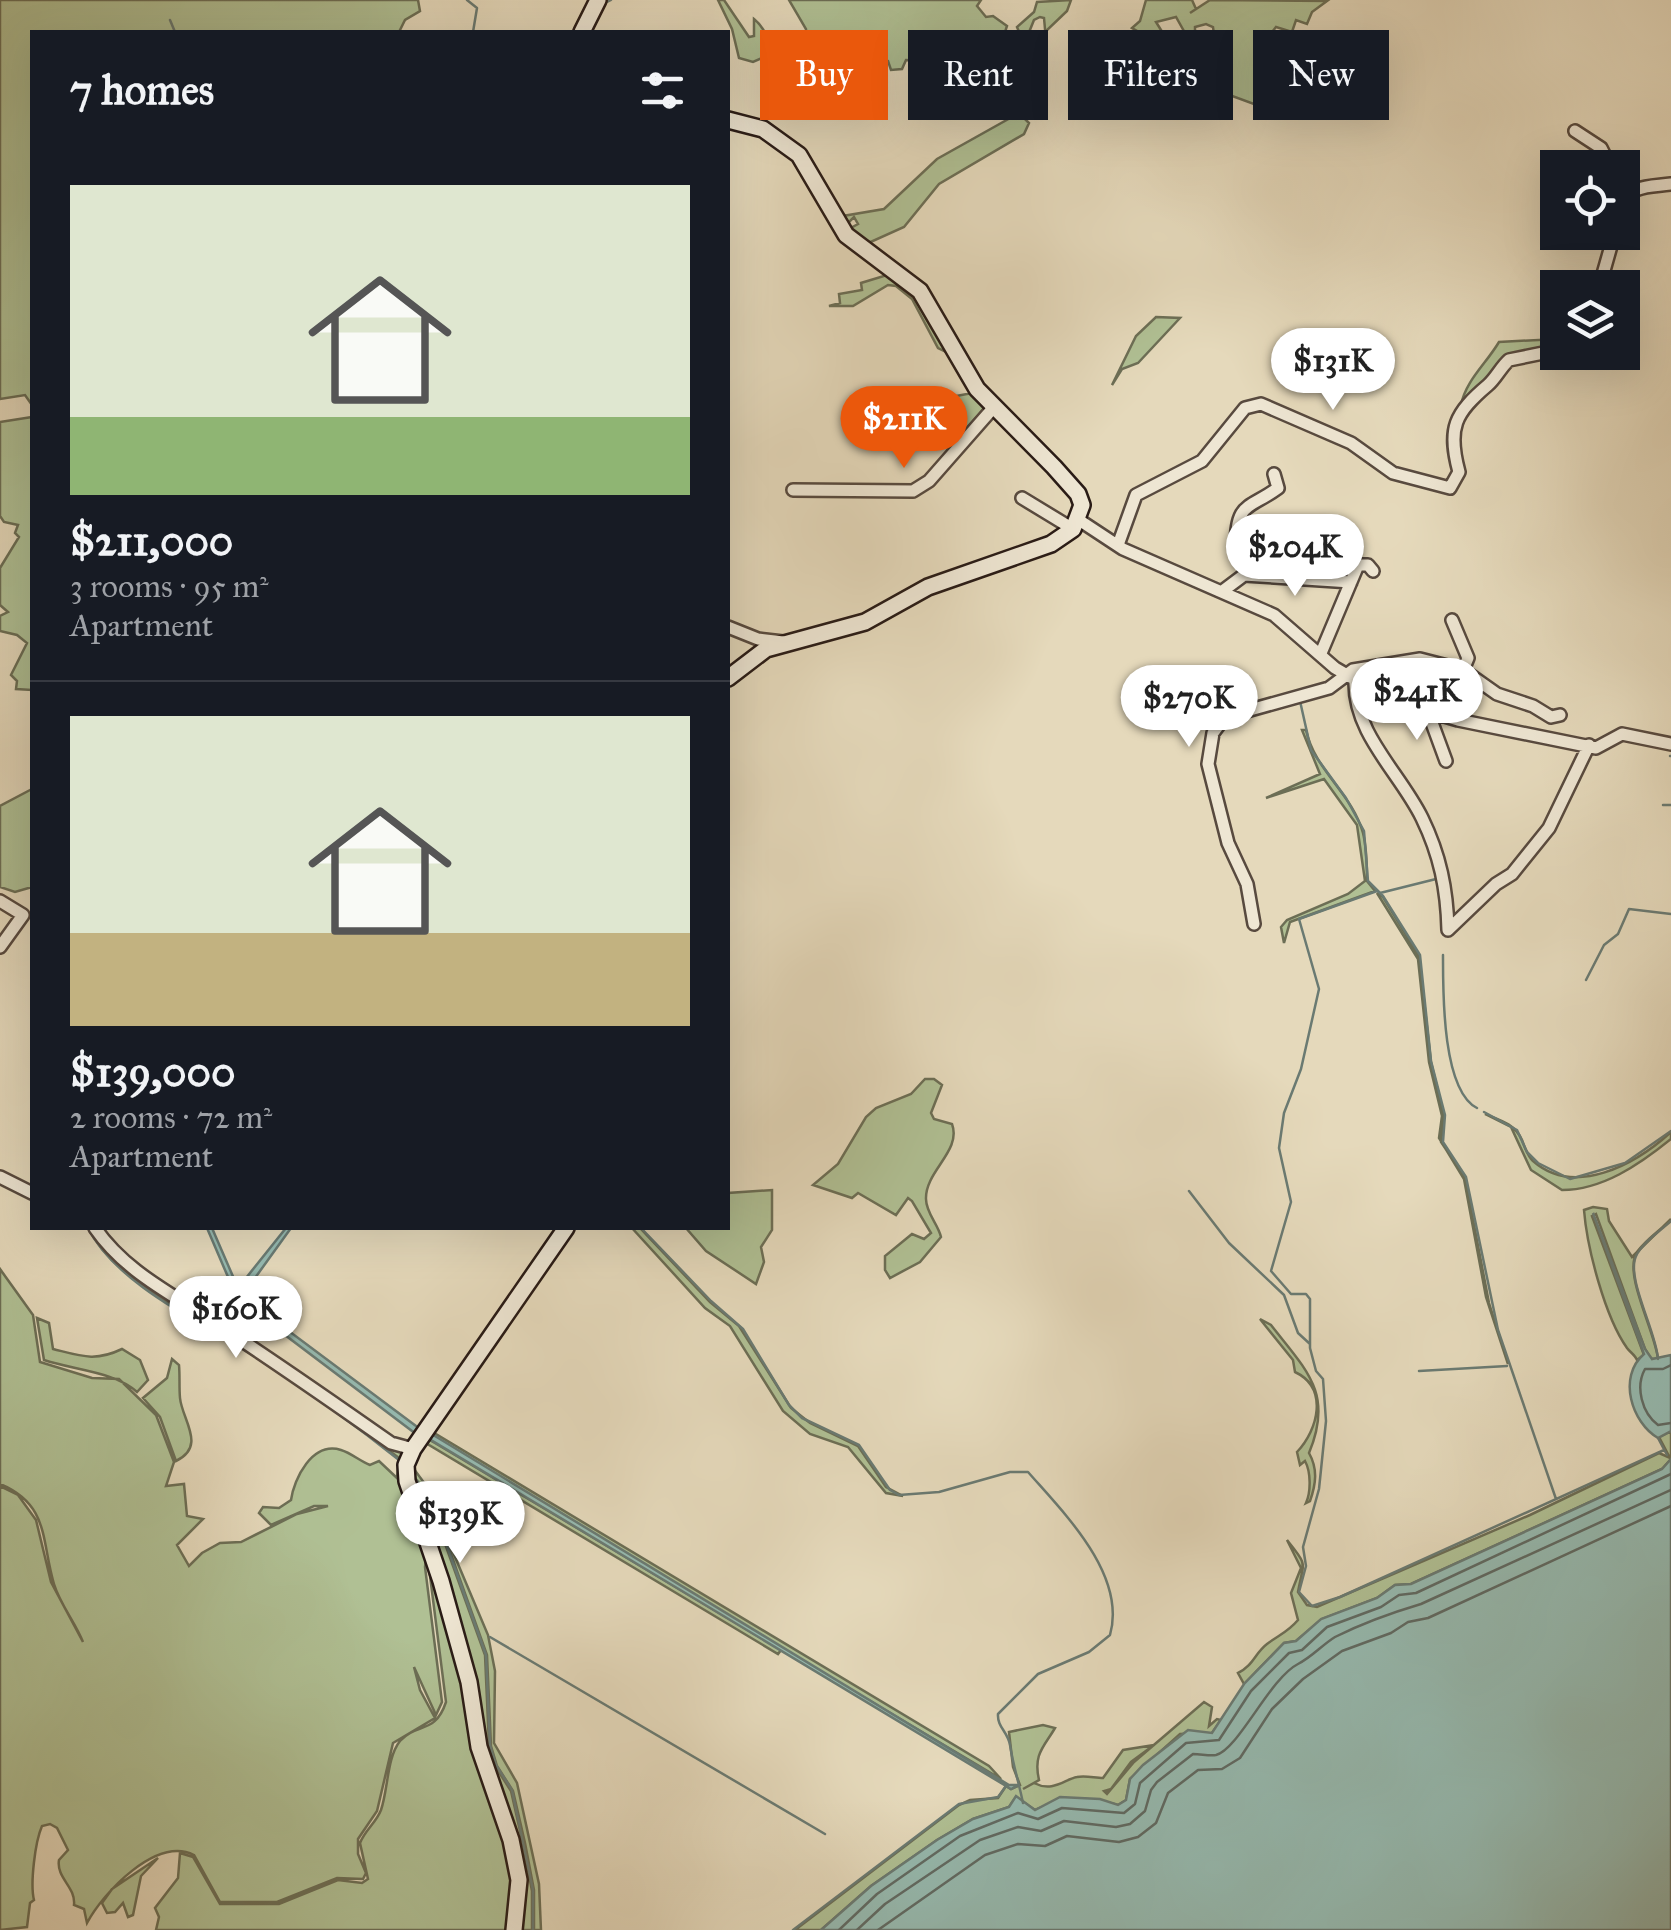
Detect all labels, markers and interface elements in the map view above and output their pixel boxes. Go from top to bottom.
chip: Buy [760,30,888,120]
chip: Rent [908,30,1048,120]
chip: Filters [1068,30,1233,120]
chip: New [1253,30,1389,120]
icon: filters [635,63,690,118]
text: 7 homes [70,64,214,116]
map controls [1540,150,1640,370]
button: locate [1540,150,1640,250]
icon: home [290,250,470,430]
button: layers [1540,270,1640,370]
pin: $131K [1263,328,1403,413]
text: $131K [1293,341,1373,380]
pin: $211K [834,386,974,471]
text: $211K [863,399,945,438]
pin: $204K [1225,514,1365,599]
text: $211,000 [70,515,233,567]
text: $204K [1248,527,1342,566]
text: 3 rooms · 95 m² [70,567,269,606]
text: Apartment [70,606,213,645]
pin: $241K [1347,658,1487,743]
pin: $270K [1119,665,1259,750]
text: $241K [1373,671,1461,710]
text: $270K [1143,678,1235,717]
icon: home [290,781,470,961]
text: $139,000 [70,1046,235,1098]
text: 2 rooms · 72 m² [70,1098,272,1137]
text: Apartment [70,1137,213,1176]
pin: $160K [166,1276,306,1361]
text: $160K [191,1289,281,1328]
pin: $139K [390,1481,530,1566]
text: $139K [418,1494,502,1533]

